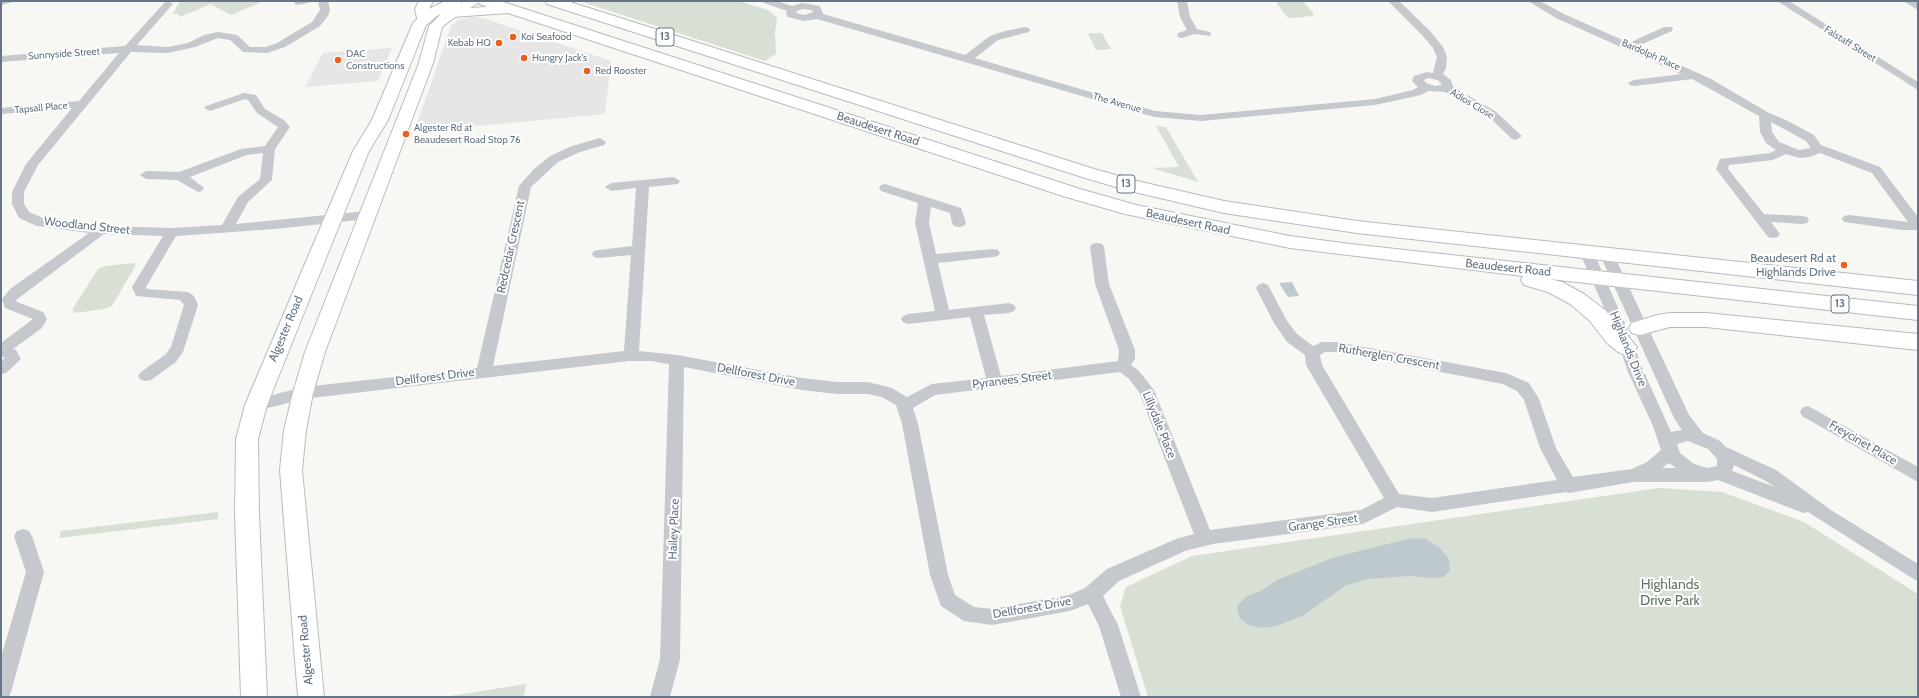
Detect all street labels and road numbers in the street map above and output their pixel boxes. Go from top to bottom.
street label: Falstaff Street [1822,23,1878,65]
road number: 13 [656,28,674,46]
street label: Bardolph Place [1620,37,1682,73]
street label: Sunnyside Street [28,46,100,62]
street label: Adios Close [1448,86,1496,122]
street label: The Avenue [1091,90,1143,116]
street label: Tapsall Place [14,100,68,116]
street label: Beaudesert Road [835,109,921,149]
road number: 13 [1117,175,1135,193]
street label: Redcedar Crescent [494,199,528,295]
street label: Beaudesert Road [1145,206,1231,238]
street label: Woodland Street [43,214,131,238]
street label: Beaudesert Road [1465,256,1551,280]
street label: Algester Road [266,294,306,364]
road number: 13 [1831,295,1849,313]
street label: Highlands Drive [1606,309,1650,389]
street label: Rutherglen Crescent [1337,341,1441,373]
street label: Dellforest Drive [716,360,796,390]
street label: Dellforest Drive [395,365,475,389]
street label: Pyranees Street [971,368,1053,392]
street label: Lillydale Place [1139,389,1179,461]
street label: Freycinet Place [1827,418,1899,468]
street label: Hailey Place [666,498,682,560]
street label: Grange Street [1287,511,1359,535]
street label: Dellforest Drive [992,594,1072,622]
street label: Algester Road [296,615,316,685]

